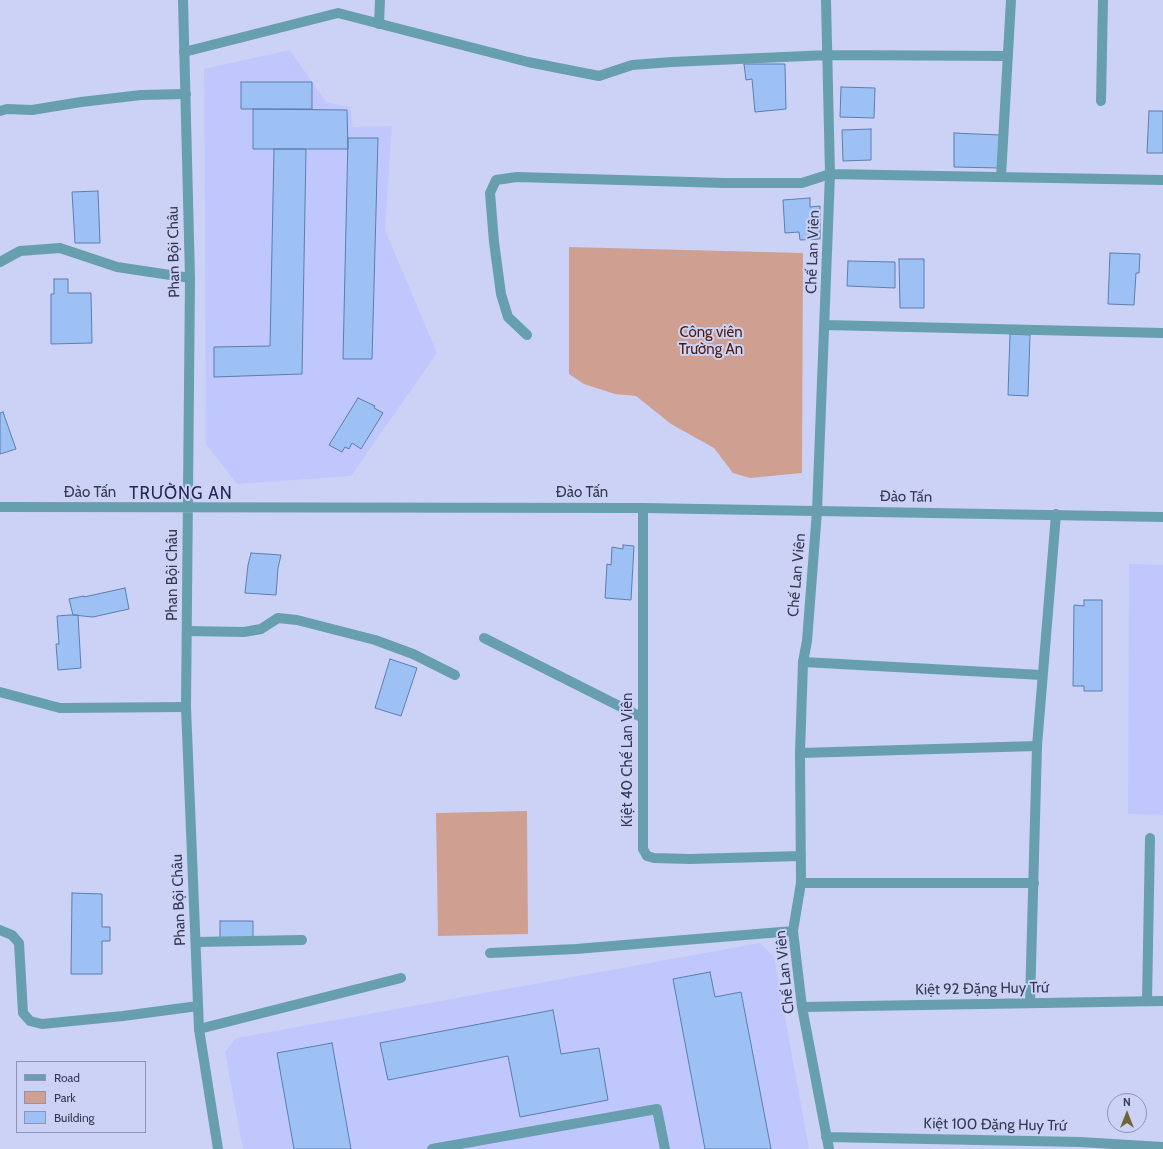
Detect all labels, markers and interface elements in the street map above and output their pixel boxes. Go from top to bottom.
street label: Phan Bội Châu [164,206,184,298]
street label: Chế Lan Viên [803,210,823,294]
park label: Công viên Trường An [679,324,743,359]
street label: Đào Tấn [64,484,116,502]
district label: TRƯỜNG AN [129,484,233,504]
street label: Đào Tấn [556,484,608,502]
street label: Đào Tấn [880,488,932,506]
street label: Phan Bội Châu [164,529,182,621]
street label: Chế Lan Viên [784,532,810,618]
street label: Kiệt 40 Chế Lan Viên [619,693,637,827]
street label: Phan Bội Châu [168,854,190,946]
street label: Chế Lan Viên [772,929,798,1015]
street label: Kiệt 92 Đặng Huy Trứ [915,979,1049,999]
legend [16,1061,146,1133]
text: Road [54,1070,80,1085]
text: Park [54,1090,76,1105]
north arrow [1107,1093,1147,1133]
text: N [1123,1095,1131,1109]
text: Building [54,1110,95,1125]
street label: Kiệt 100 Đặng Huy Trứ [923,1115,1067,1135]

